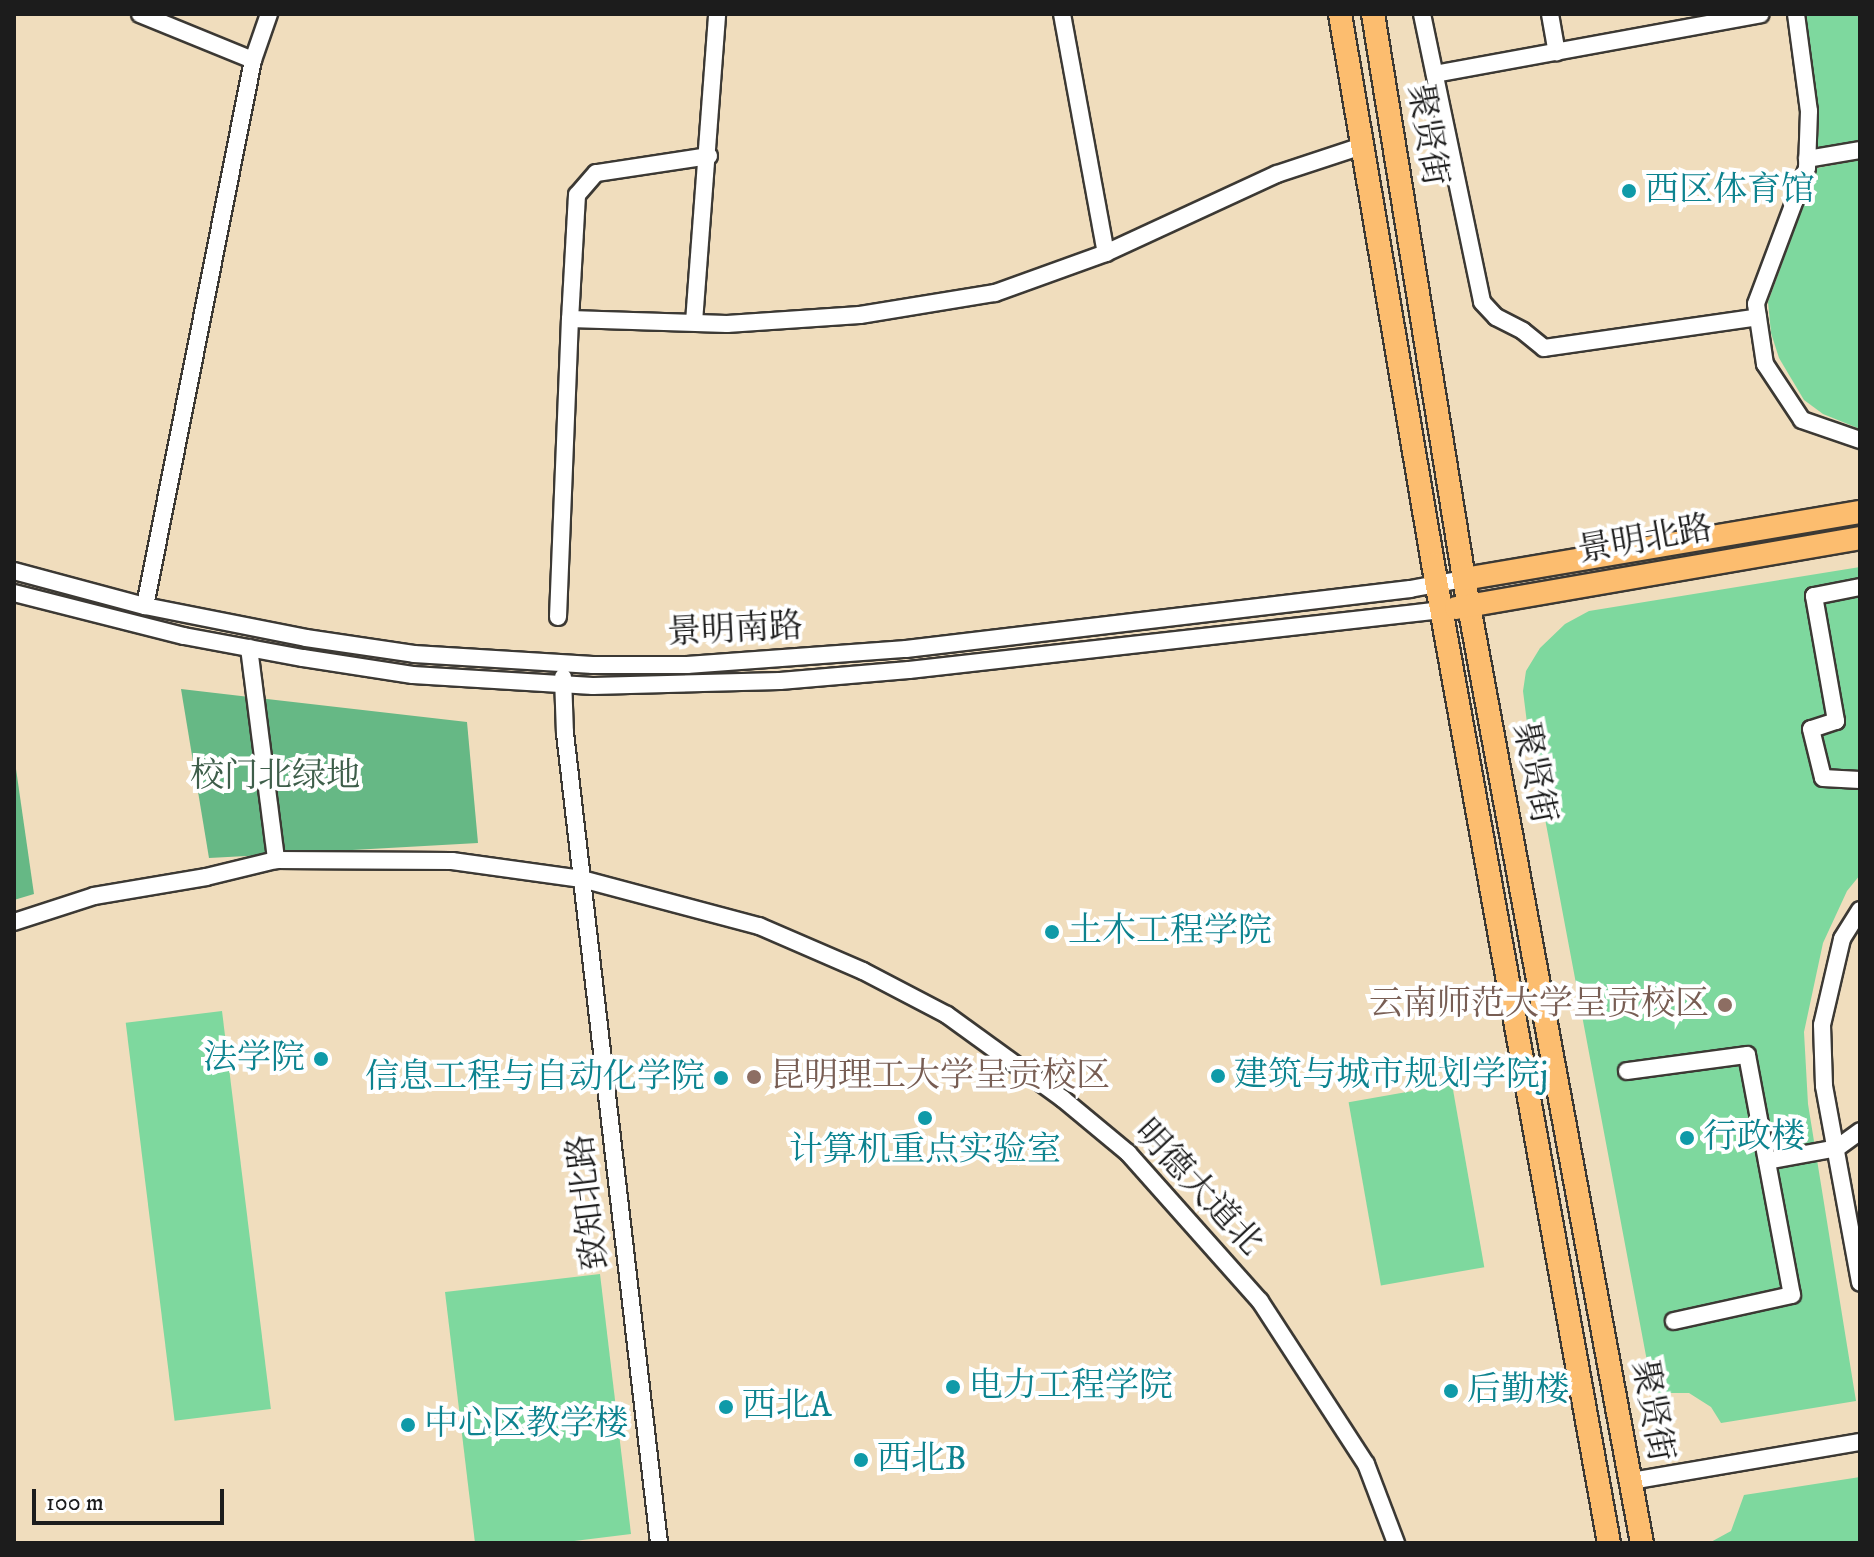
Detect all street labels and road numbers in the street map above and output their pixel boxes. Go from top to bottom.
street label: 聚贤街 [1399,81,1455,189]
street label: 景明北路 [1574,508,1716,572]
street label: 景明南路 [666,606,804,654]
street label: 聚贤街 [1504,719,1564,827]
street label: 明德大道北 [1125,1112,1271,1264]
street label: 致知北路 [560,1132,618,1272]
street label: 聚贤街 [1623,1357,1681,1465]

